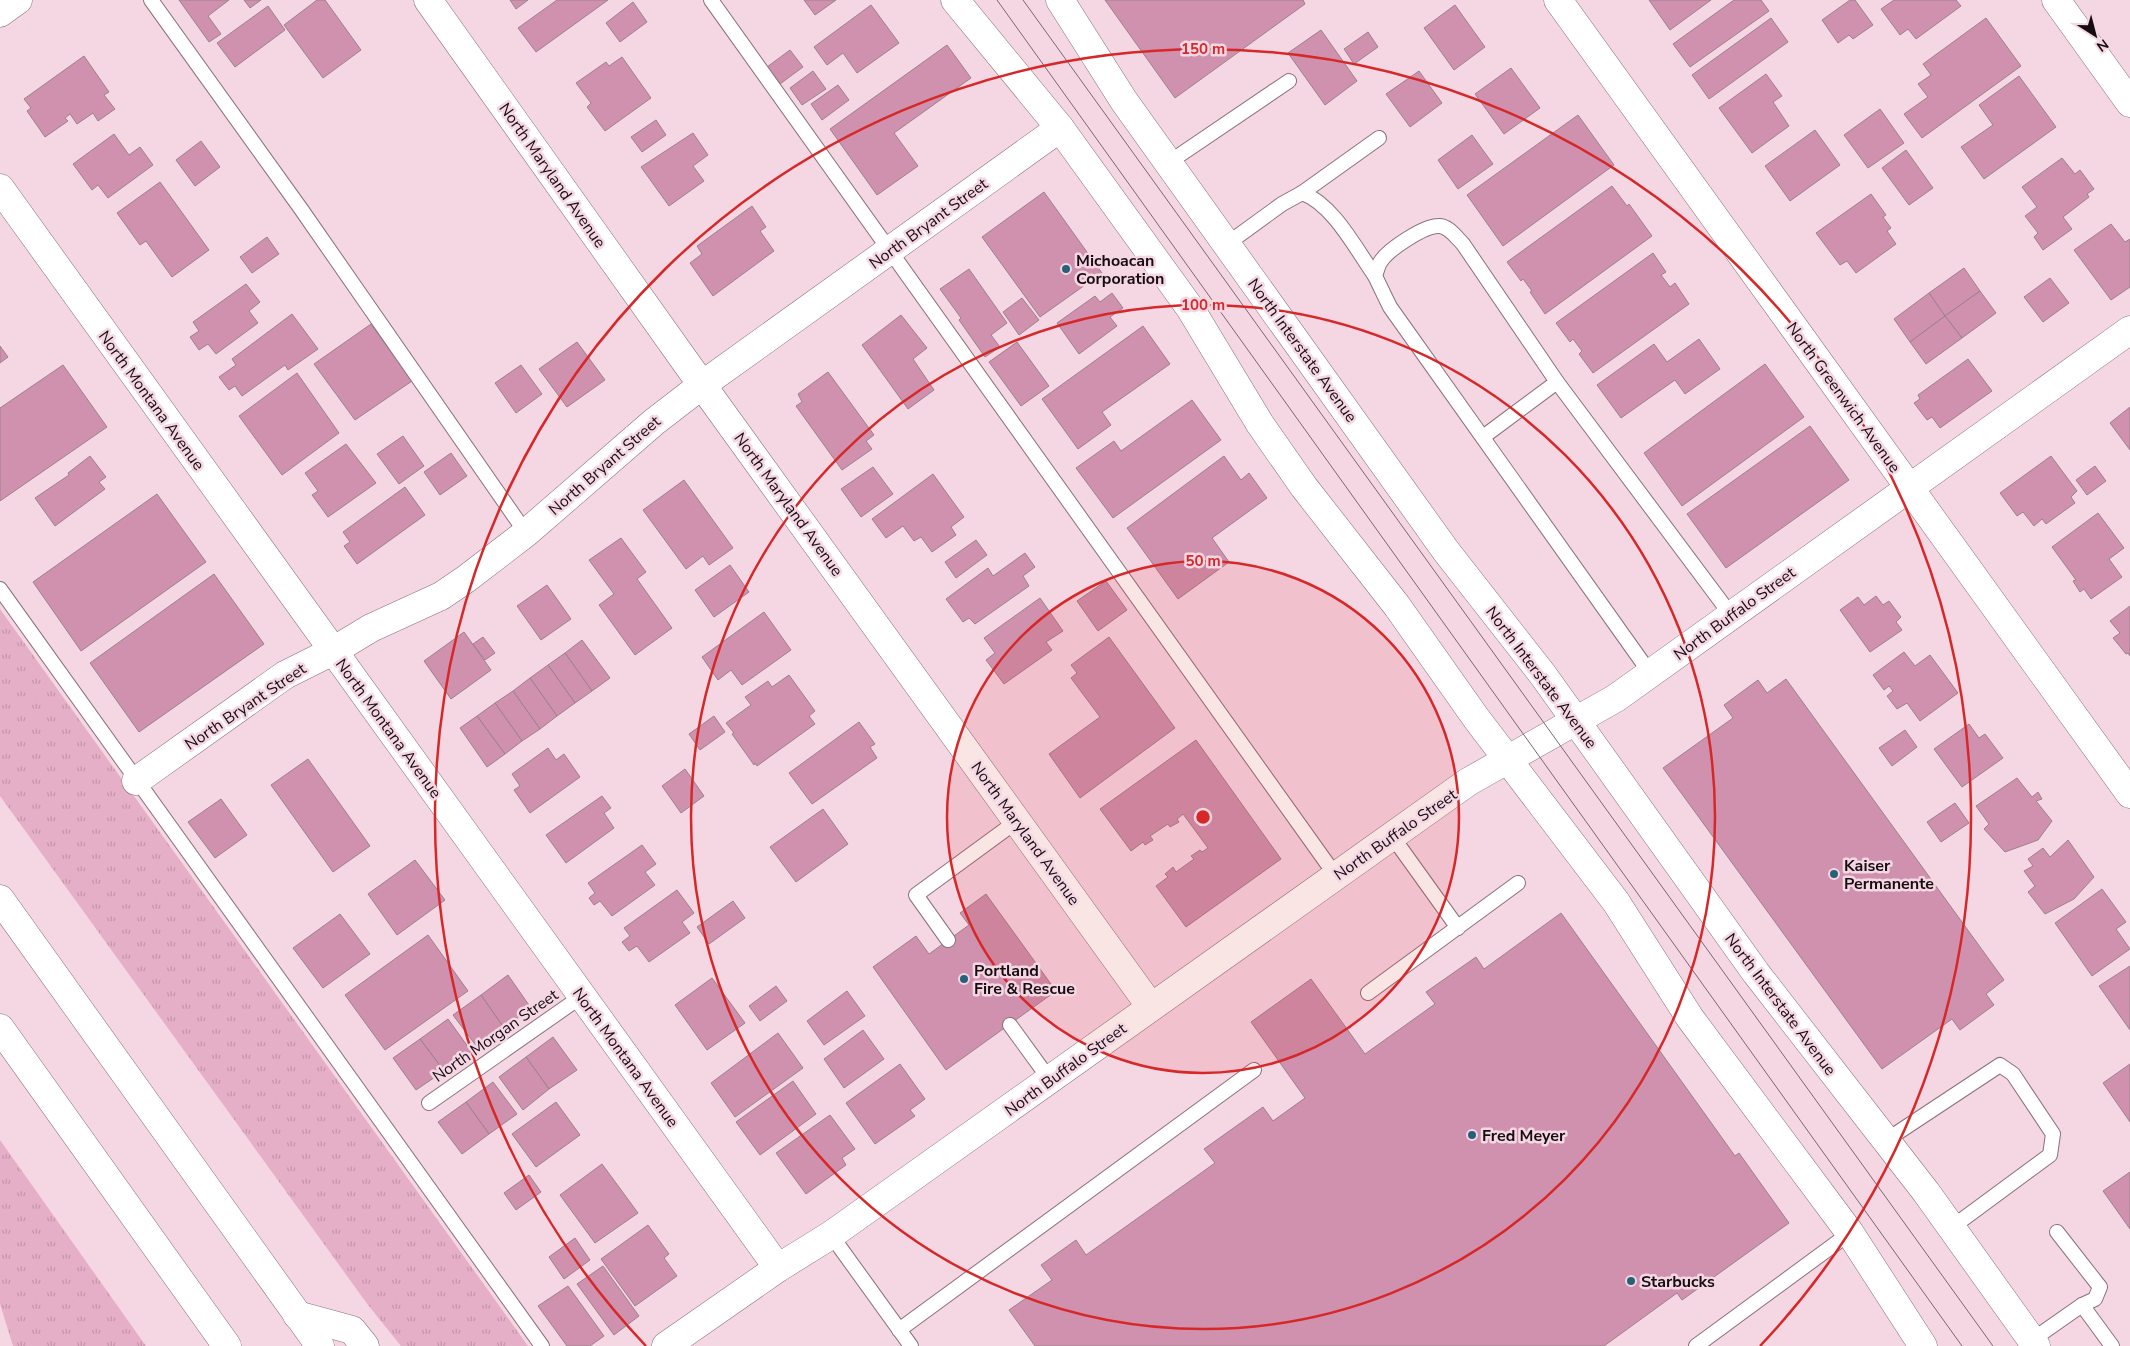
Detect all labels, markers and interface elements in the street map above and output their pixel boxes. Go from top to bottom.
north arrow [2070,10,2120,60]
text: N [2093,34,2112,56]
text: 150 m [1181,39,1225,59]
street label: North Maryland Avenue [494,99,611,253]
street label: North Bryant Street [865,173,993,274]
place label: Michoacan Corporation [1076,250,1164,290]
marker: Michoacan Corporation [1060,263,1072,275]
street label: North Interstate Avenue [1242,274,1362,427]
text: 100 m [1181,295,1225,315]
street label: North Greenwich Avenue [1781,318,1905,477]
street label: North Montana Avenue [93,326,209,475]
street label: North Bryant Street [544,411,666,521]
street label: North Maryland Avenue [729,428,848,581]
text: 50 m [1185,551,1221,571]
street label: North Buffalo Street [1669,562,1800,666]
street label: North Interstate Avenue [1480,602,1602,753]
street label: North Montana Avenue [330,654,446,803]
street label: North Bryant Street [181,658,311,756]
street label: North Maryland Avenue [966,757,1085,910]
street label: North Buffalo Street [1330,784,1462,886]
centre of rings [1194,808,1212,826]
place label: Kaiser Permanente [1844,855,1934,895]
marker: Kaiser Permanente [1828,868,1840,880]
street label: North Interstate Avenue [1719,929,1841,1080]
place label: Portland Fire & Rescue [974,960,1075,1000]
marker: Portland Fire & Rescue [958,973,970,985]
street label: North Montana Avenue [567,983,683,1132]
street label: North Morgan Street [428,984,563,1087]
street label: North Buffalo Street [1000,1018,1131,1122]
place label: Fred Meyer [1482,1125,1566,1147]
marker: Fred Meyer [1466,1129,1478,1141]
place label: Starbucks [1641,1271,1715,1293]
marker: Starbucks [1625,1275,1637,1287]

